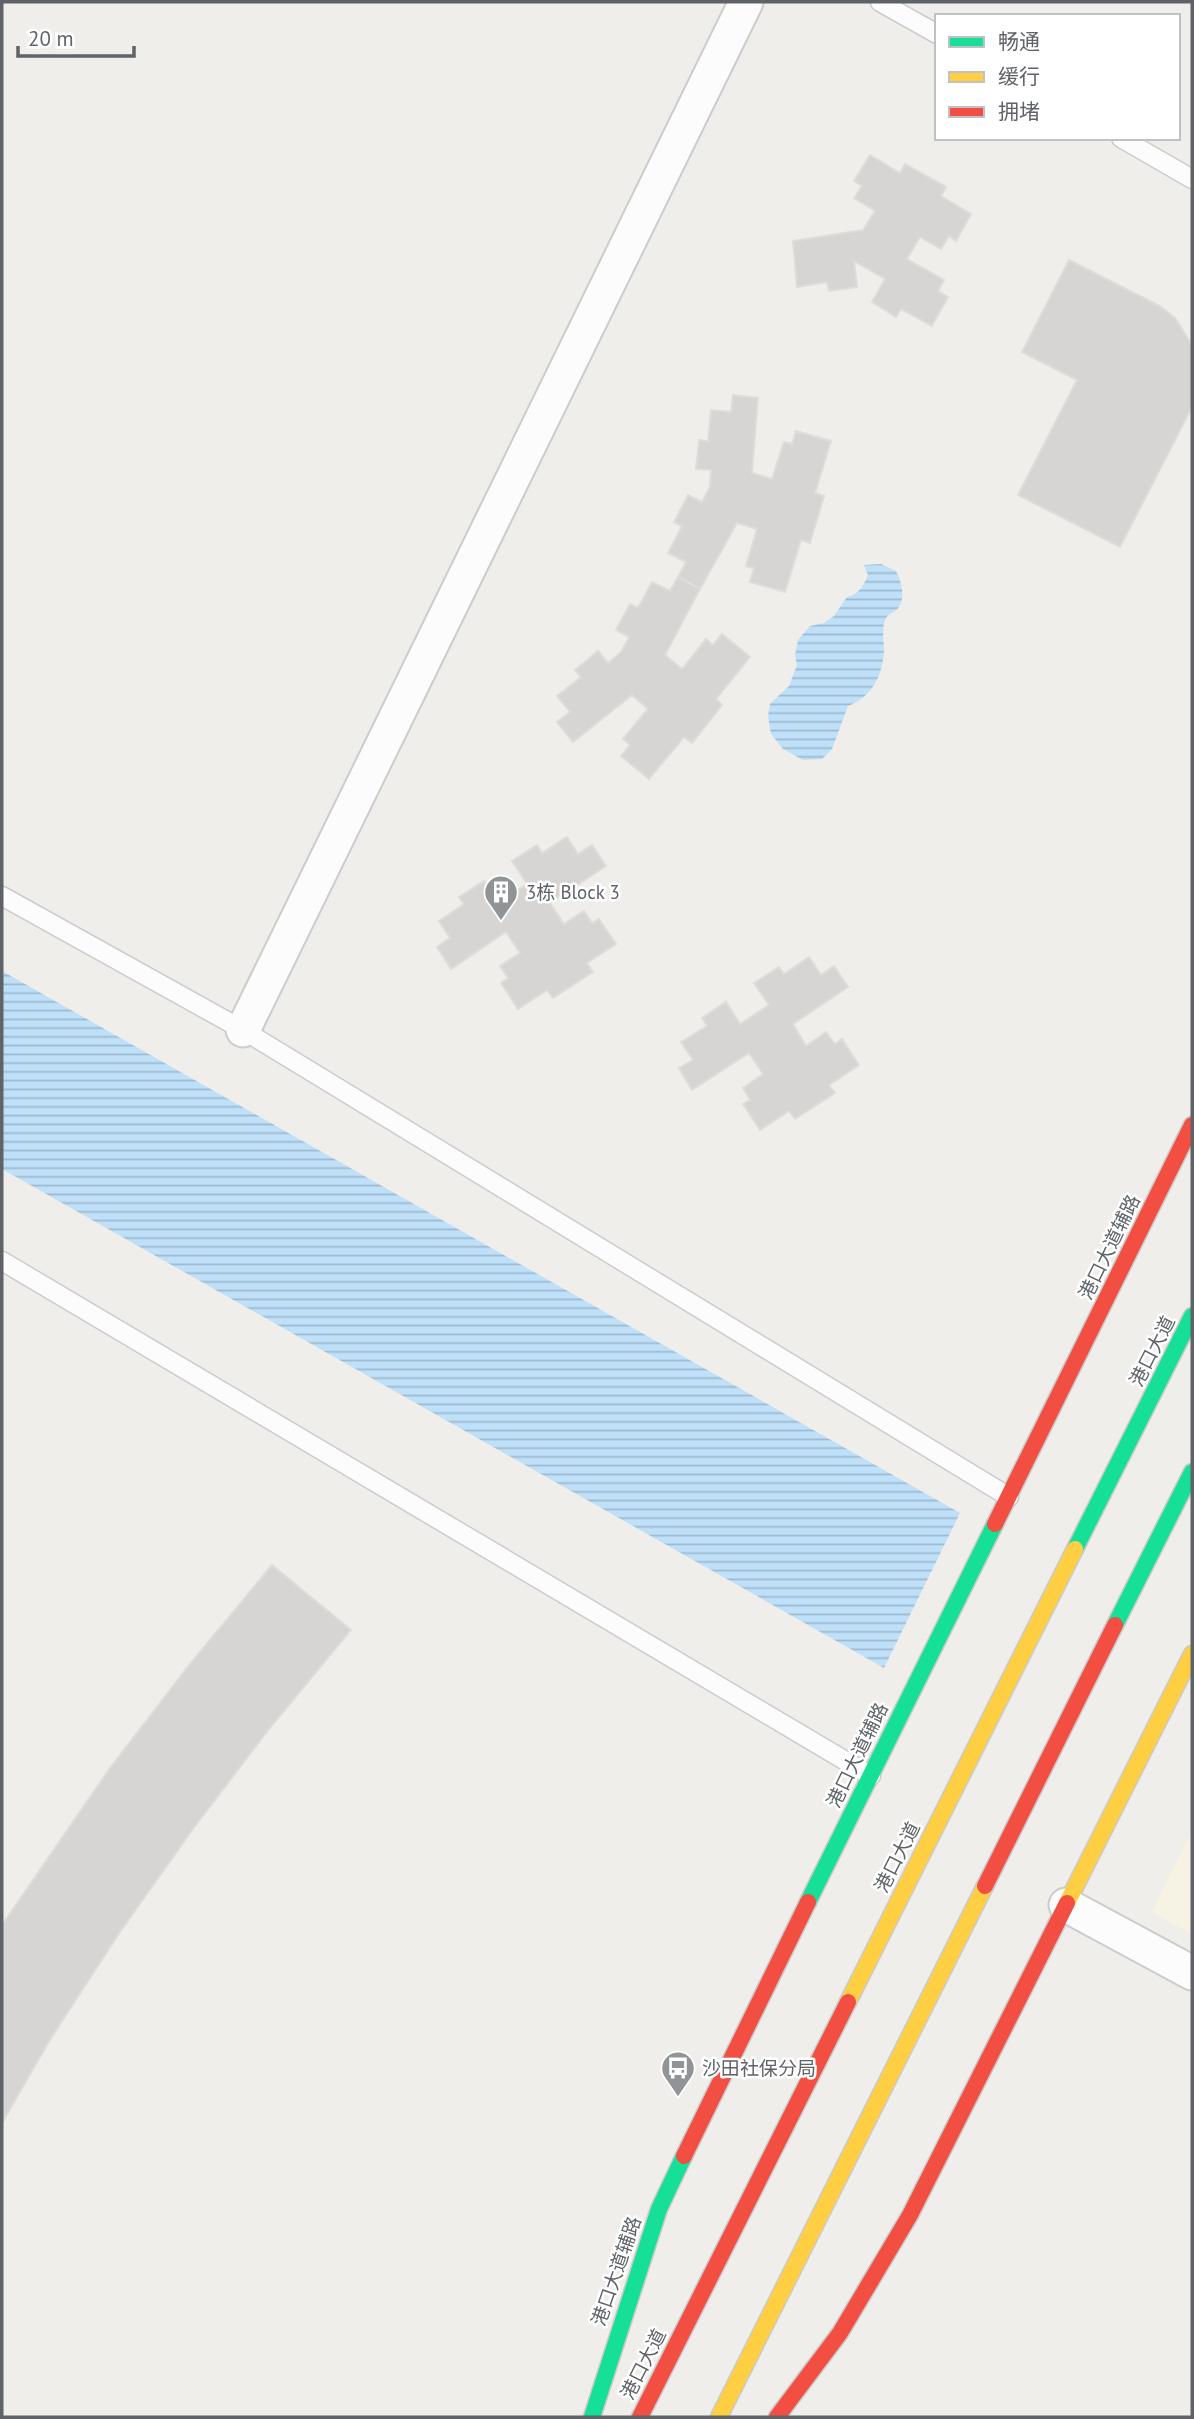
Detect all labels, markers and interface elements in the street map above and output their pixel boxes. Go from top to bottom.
scale bar [18,14,133,58]
legend [935,14,1180,140]
text: 20 m [28,25,74,52]
text: 畅通 [998,28,1040,55]
text: 缓行 [998,63,1040,90]
text: 拥堵 [998,98,1040,125]
building icon: 3栋 Block 3 [482,873,520,922]
place label: 3栋 Block 3 [526,880,620,904]
street label: 港口大道辅路 [1073,1191,1145,1303]
street label: 港口大道 [1124,1312,1180,1390]
street label: 港口大道辅路 [821,1699,893,1811]
street label: 港口大道 [869,1818,925,1896]
bus stop icon: 沙田社保分局 [659,2049,697,2098]
place label: 沙田社保分局 [702,2056,816,2080]
street label: 港口大道辅路 [586,2213,646,2329]
street label: 港口大道 [615,2325,671,2403]

